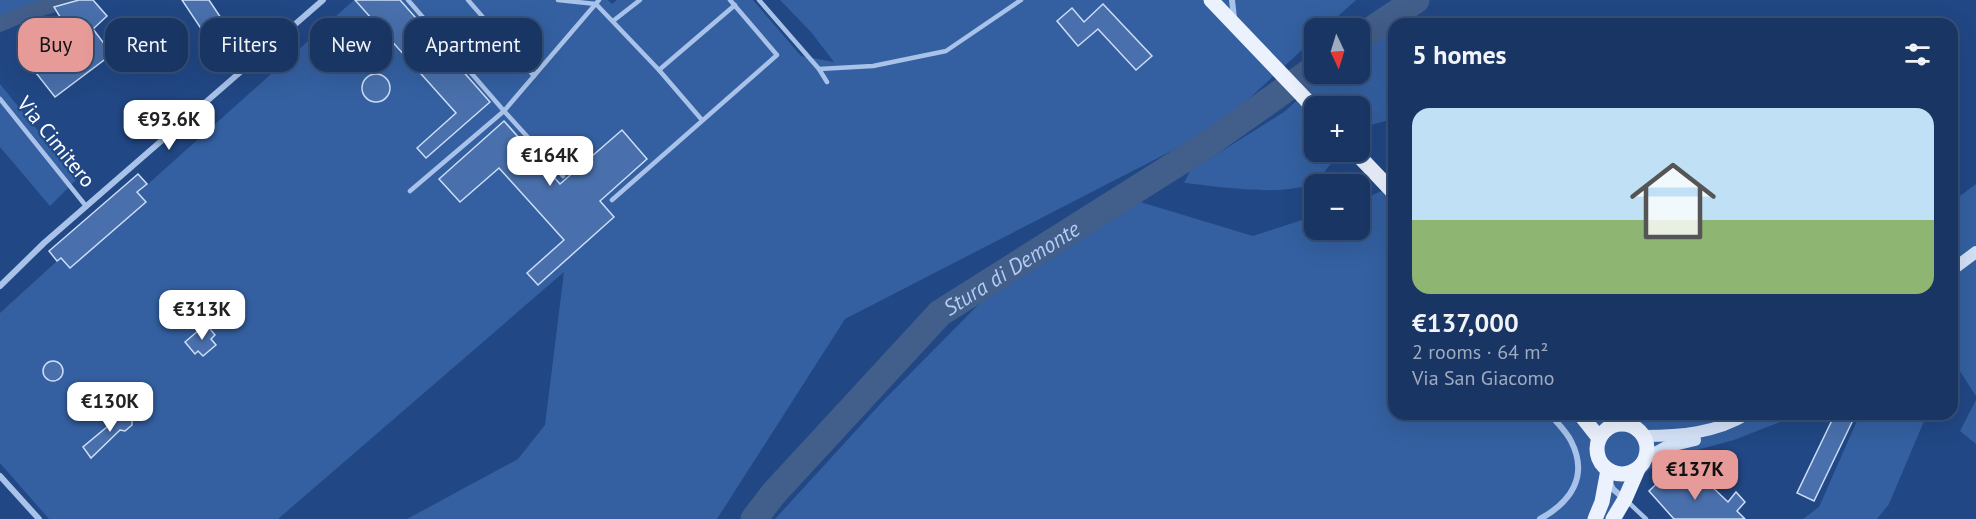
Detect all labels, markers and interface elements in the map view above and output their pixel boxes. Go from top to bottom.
chip: Buy [18,18,93,72]
chip: Rent [105,18,188,72]
chip: Filters [200,18,298,72]
chip: New [310,18,392,72]
chip: Apartment [404,18,542,72]
north arrow [1304,18,1370,84]
map controls [1304,18,1370,240]
text: 5 homes [1412,38,1507,71]
icon: filters [1901,38,1934,71]
street label: Via Cimitero [11,90,101,193]
button: + [1304,96,1370,162]
pin: €93.6K [120,100,218,151]
text: €93.6K [138,106,200,132]
pin: €164K [508,136,592,187]
text: €164K [521,142,579,168]
icon: home [1619,147,1727,255]
button: − [1304,174,1370,240]
water label: Stura di Demonte [938,214,1085,321]
pin: €313K [160,290,244,341]
text: €313K [173,296,231,322]
text: €137,000 [1412,306,1519,339]
text: 2 rooms · 64 m² [1412,339,1548,365]
text: Via San Giacomo [1412,365,1555,391]
pin: €130K [68,382,152,433]
text: €130K [81,388,139,414]
pin: €137K [1653,450,1737,501]
text: €137K [1666,456,1724,482]

